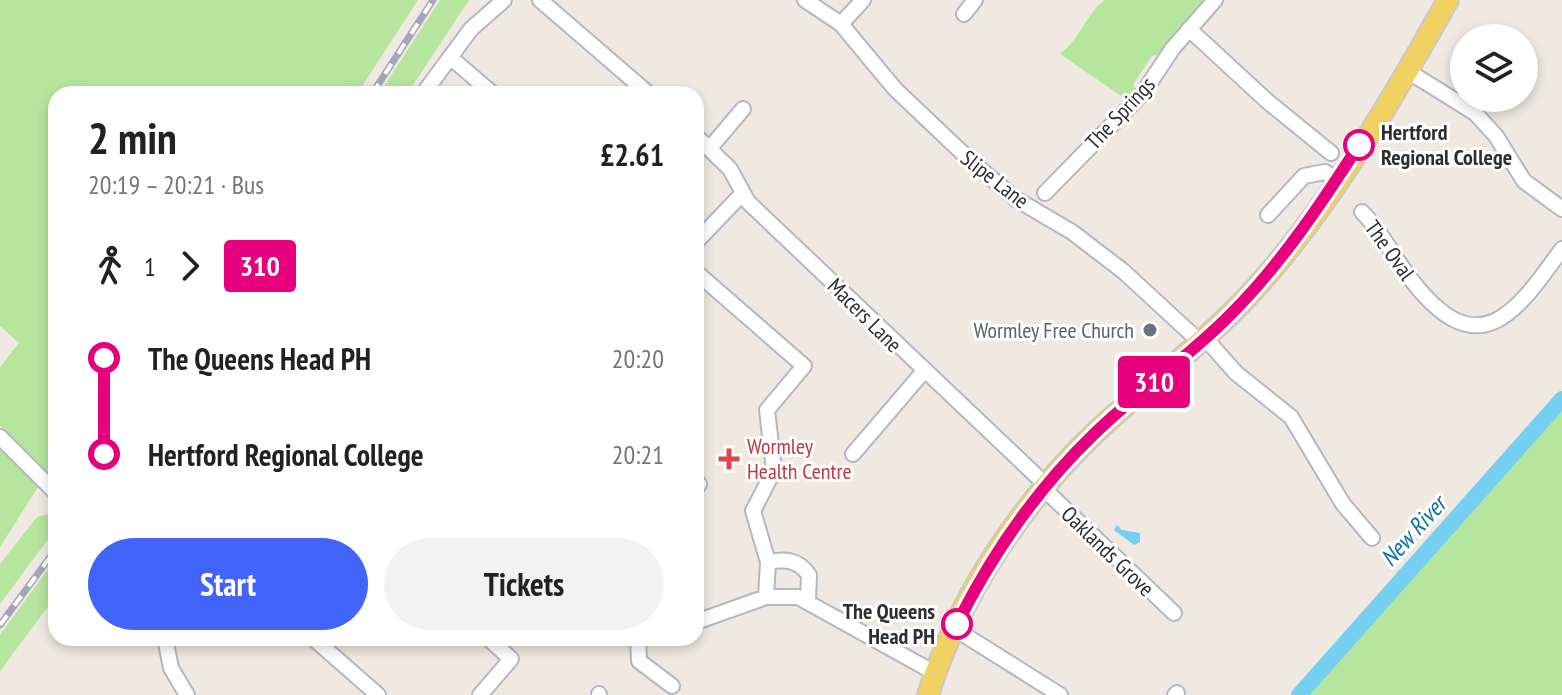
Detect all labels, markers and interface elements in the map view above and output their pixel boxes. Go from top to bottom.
map controls [1450,24,1538,112]
button: layers [1450,24,1538,112]
street label: The Springs [1079,71,1161,155]
text: 2 min [88,109,177,166]
place label: Hertford Regional College [1381,118,1512,171]
marker: Hertford Regional College [1344,130,1374,160]
text: £2.61 [600,135,664,174]
street label: Slipe Lane [955,144,1035,214]
text: 20:19 – 20:21 · Bus [88,168,264,201]
street label: The Oval [1359,214,1422,286]
icon: walk [88,244,132,288]
icon: forward [168,244,212,288]
text: 310 [240,247,280,284]
text: 1 [144,250,156,283]
street label: Macers Lane [822,272,908,358]
place label: Wormley Free Church [973,316,1134,344]
marker: Wormley Free Church [1141,321,1159,339]
text: The Queens Head PH [148,339,371,378]
text: 20:20 [612,342,664,375]
line badge: 310 [1108,356,1200,408]
text: 310 [1134,363,1174,400]
place label: Wormley Health Centre [747,432,852,485]
text: Hertford Regional College [148,435,424,474]
text: 20:21 [612,438,664,471]
marker: Wormley Health Centre [718,448,740,470]
water label: New River [1373,487,1455,573]
street label: Oaklands Grove [1056,500,1160,602]
button: Start [88,538,368,630]
button: Tickets [384,538,664,630]
place label: The Queens Head PH [843,597,935,650]
marker: The Queens Head PH [942,609,972,639]

